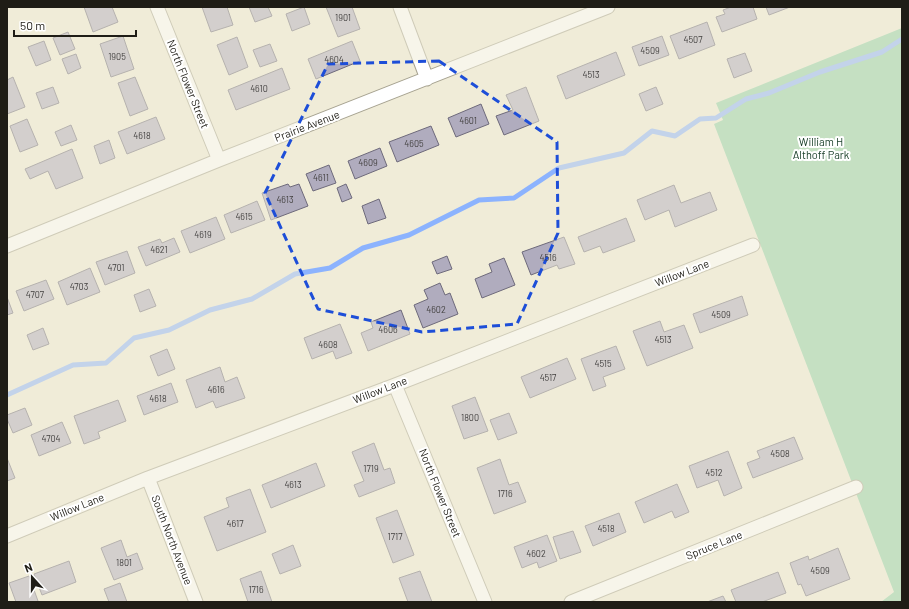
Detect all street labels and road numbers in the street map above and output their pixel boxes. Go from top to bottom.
street label: North Flower Street [165,38,212,130]
street label: Prairie Avenue [272,107,341,144]
street label: Willow Lane [653,256,711,289]
street label: Willow Lane [351,373,409,406]
street label: North Flower Street [417,447,464,539]
street label: Willow Lane [48,490,106,523]
street label: South North Avenue [149,493,196,587]
street label: Spruce Lane [684,527,744,562]

